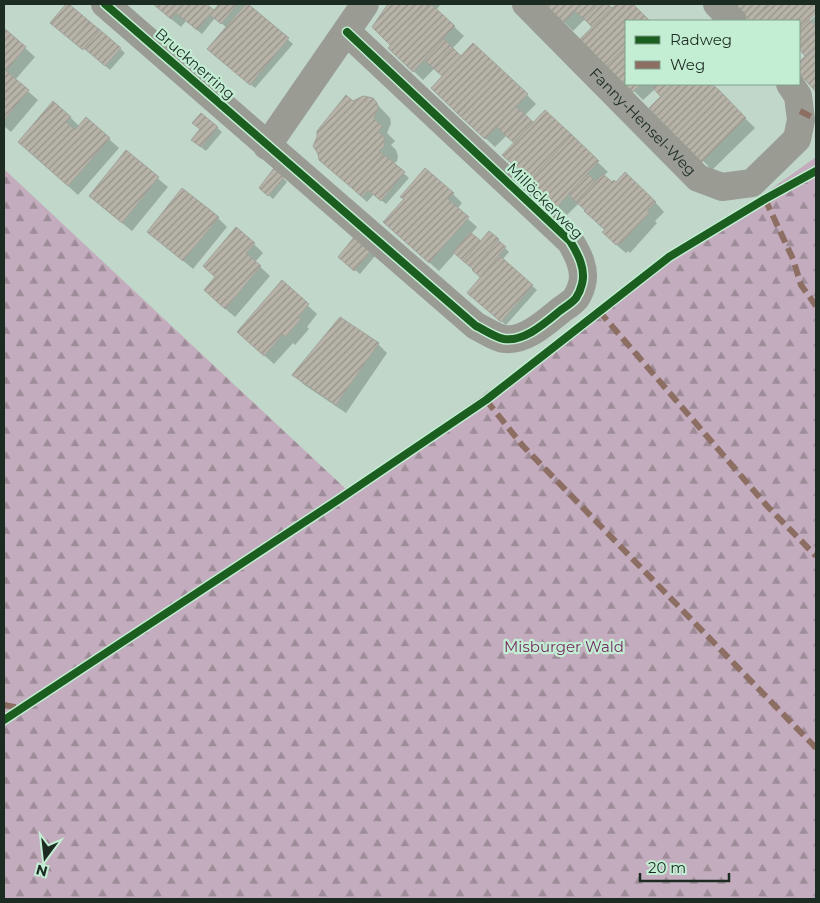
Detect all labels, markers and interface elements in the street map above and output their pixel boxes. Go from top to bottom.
legend [625,20,800,85]
street label: Brucknerring [151,24,239,104]
text: Radweg [670,30,732,49]
street label: Fanny-Hensel-Weg [586,65,700,179]
street label: Millöckerweg [503,158,588,243]
park label: Misburger Wald [504,637,624,656]
north arrow [20,833,70,883]
scale bar [640,850,729,882]
text: 20 m [648,858,686,877]
text: N [34,860,49,881]

